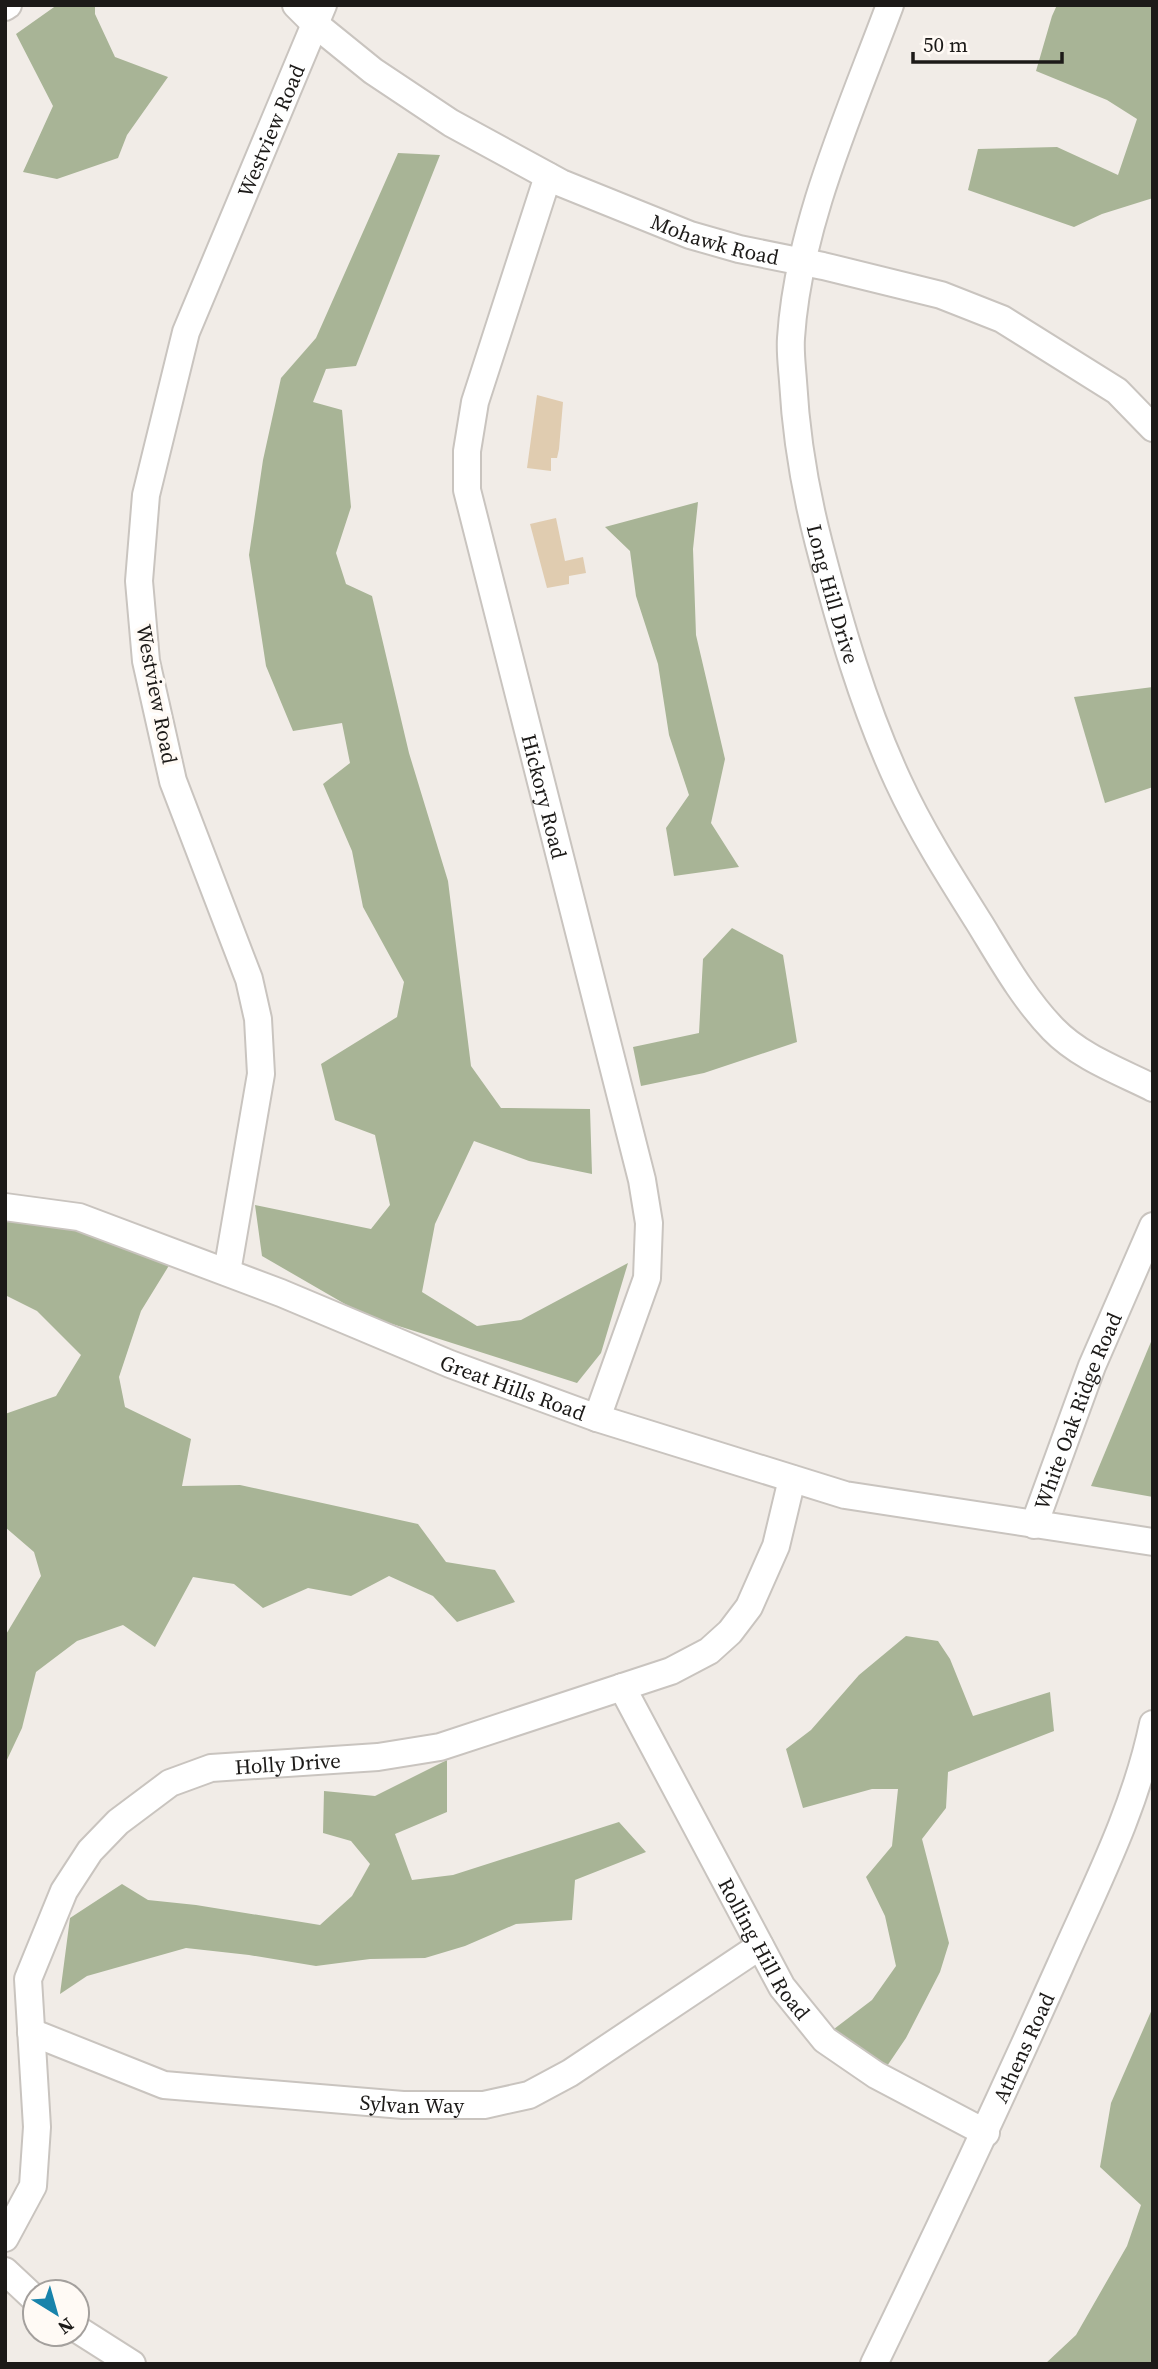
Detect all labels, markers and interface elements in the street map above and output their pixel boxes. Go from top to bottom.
scale bar [913,21,1062,65]
text: 50 m [923,30,968,59]
street label: Westview Road [230,60,311,201]
street label: Mohawk Road [647,206,782,271]
street label: Long Hill Drive [800,521,867,667]
street label: Westview Road [129,622,185,766]
street label: Hickory Road [515,731,574,862]
street label: White Oak Ridge Road [1026,1308,1128,1514]
street label: Great Hills Road [436,1347,590,1427]
street label: Holly Drive [234,1745,342,1781]
street label: Rolling Hill Road [712,1873,817,2026]
street label: Athens Road [985,1988,1061,2107]
street label: Sylvan Way [359,2087,465,2120]
north arrow [21,2278,91,2348]
text: N [53,2312,80,2341]

